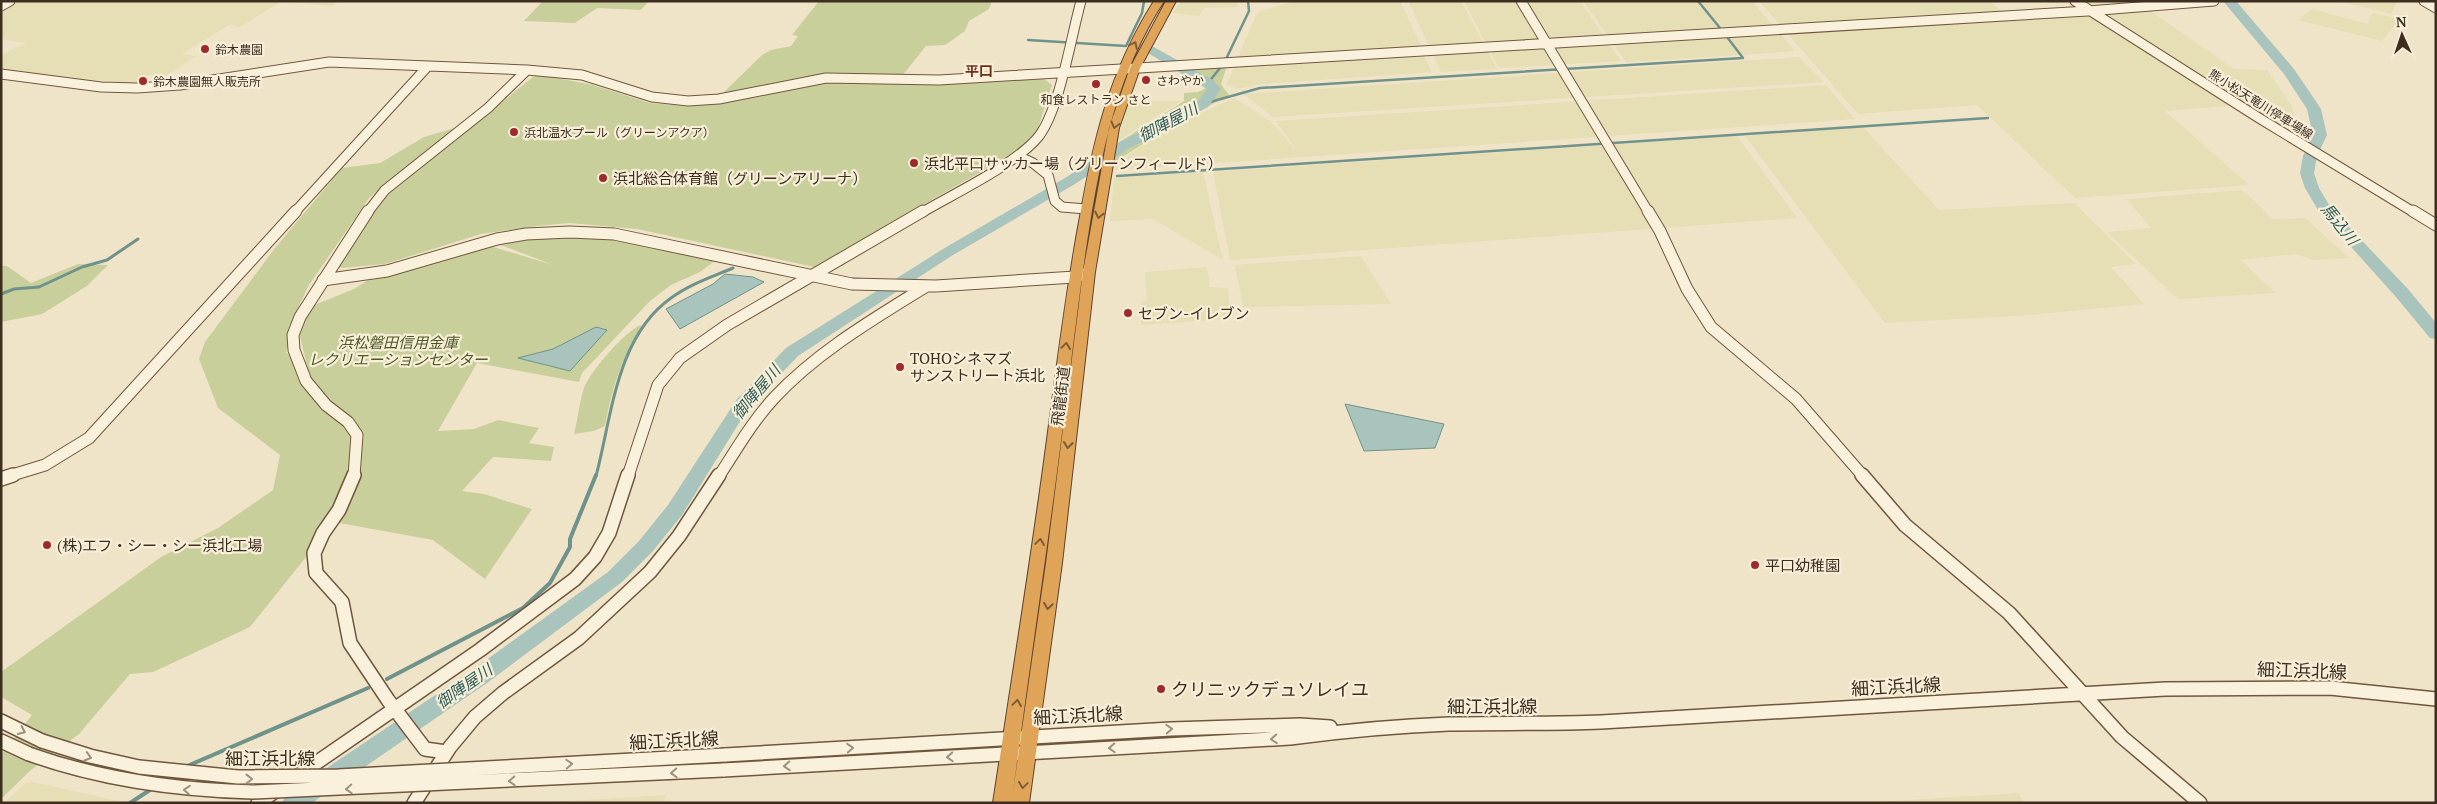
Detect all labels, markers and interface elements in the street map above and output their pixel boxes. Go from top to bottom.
north arrow [2377,10,2427,60]
text: N [2395,12,2407,31]
one-way arrow [1128,41,1138,50]
place label: 鈴木農園 [215,42,263,57]
marker: 鈴木農園 [199,43,211,55]
district label: 平口 [965,61,993,80]
street label: 熊小松天竜川停車場線 [2206,66,2316,142]
place label: さわやか [1156,73,1204,88]
place label: 鈴木農園無人販売所 [153,74,261,89]
marker: さわやか [1140,74,1152,86]
marker: 鈴木農園無人販売所 [137,75,149,87]
marker: 和食レストラン さと [1090,78,1102,90]
place label: 和食レストラン さと [1041,92,1151,107]
water label: 御陣屋川 [1135,96,1203,147]
one-way arrow [1111,120,1121,129]
place label: 浜北温水プール（グリーンアクア） [524,125,715,140]
marker: 浜北温水プール（グリーンアクア） [508,126,520,138]
place label: 浜北平口サッカー場（グリーンフィールド） [924,153,1223,173]
marker: 浜北平口サッカー場（グリーンフィールド） [908,157,920,169]
place label: 浜北総合体育館（グリーンアリーナ） [613,168,867,188]
marker: 浜北総合体育館（グリーンアリーナ） [597,172,609,184]
water label: 馬込川 [2316,198,2365,251]
one-way arrow [1094,210,1105,219]
place label: セブン-イレブン [1138,303,1249,323]
marker: セブン-イレブン [1122,307,1134,319]
park label: 浜松磐田信用金庫 レクリエーションセンター [308,332,489,369]
one-way arrow [1060,342,1071,350]
place label: TOHOシネマズ サンストリート浜北 [910,348,1045,385]
water label: 御陣屋川 [727,359,786,424]
marker: TOHOシネマズ サンストリート浜北 [894,361,906,373]
street label: 飛龍街道 [1046,365,1074,427]
one-way arrow [1063,441,1074,449]
place label: (株)エフ・シー・シー浜北工場 [57,535,262,555]
one-way arrow [1035,537,1045,546]
marker: (株)エフ・シー・シー浜北工場 [41,539,53,551]
place label: 平口幼稚園 [1765,555,1840,575]
marker: 平口幼稚園 [1749,559,1761,571]
one-way arrow [1043,602,1053,611]
street label: 細江浜北線 [2257,656,2347,684]
water label: 御陣屋川 [431,657,498,713]
street label: 細江浜北線 [1850,672,1942,700]
place label: クリニックデュソレイユ [1171,677,1369,701]
marker: クリニックデュソレイユ [1155,683,1167,695]
street label: 細江浜北線 [1447,694,1537,718]
one-way arrow [1011,698,1021,707]
street label: 細江浜北線 [1032,701,1124,729]
one-way arrow [1166,724,1174,734]
one-way arrow [17,725,26,735]
street label: 細江浜北線 [628,726,720,754]
one-way arrow [1270,733,1278,744]
one-way arrow [1107,742,1115,753]
one-way arrow [846,743,854,754]
street label: 細江浜北線 [225,746,315,770]
one-way arrow [84,751,92,761]
one-way arrow [945,752,953,763]
one-way arrow [565,759,573,770]
one-way arrow [783,760,791,771]
one-way arrow [670,767,678,778]
one-way arrow [245,773,253,784]
one-way arrow [507,776,515,787]
one-way arrow [1018,781,1029,789]
one-way arrow [183,784,191,795]
one-way arrow [345,784,353,795]

